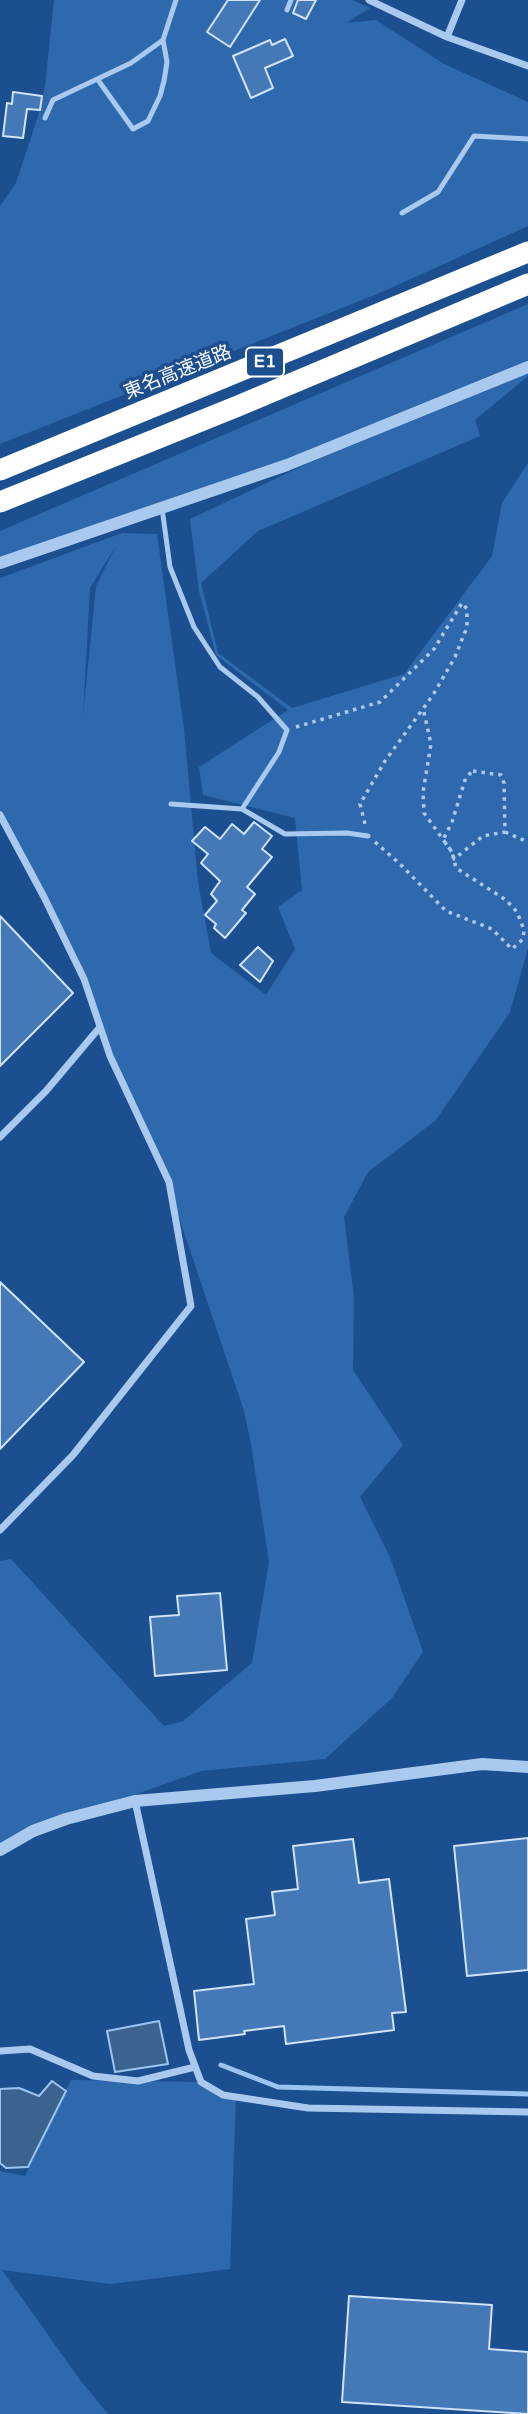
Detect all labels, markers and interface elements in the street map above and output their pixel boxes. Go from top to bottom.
street label: 東名高速道路 [121,341,235,405]
road number: E1 [246,348,284,376]

